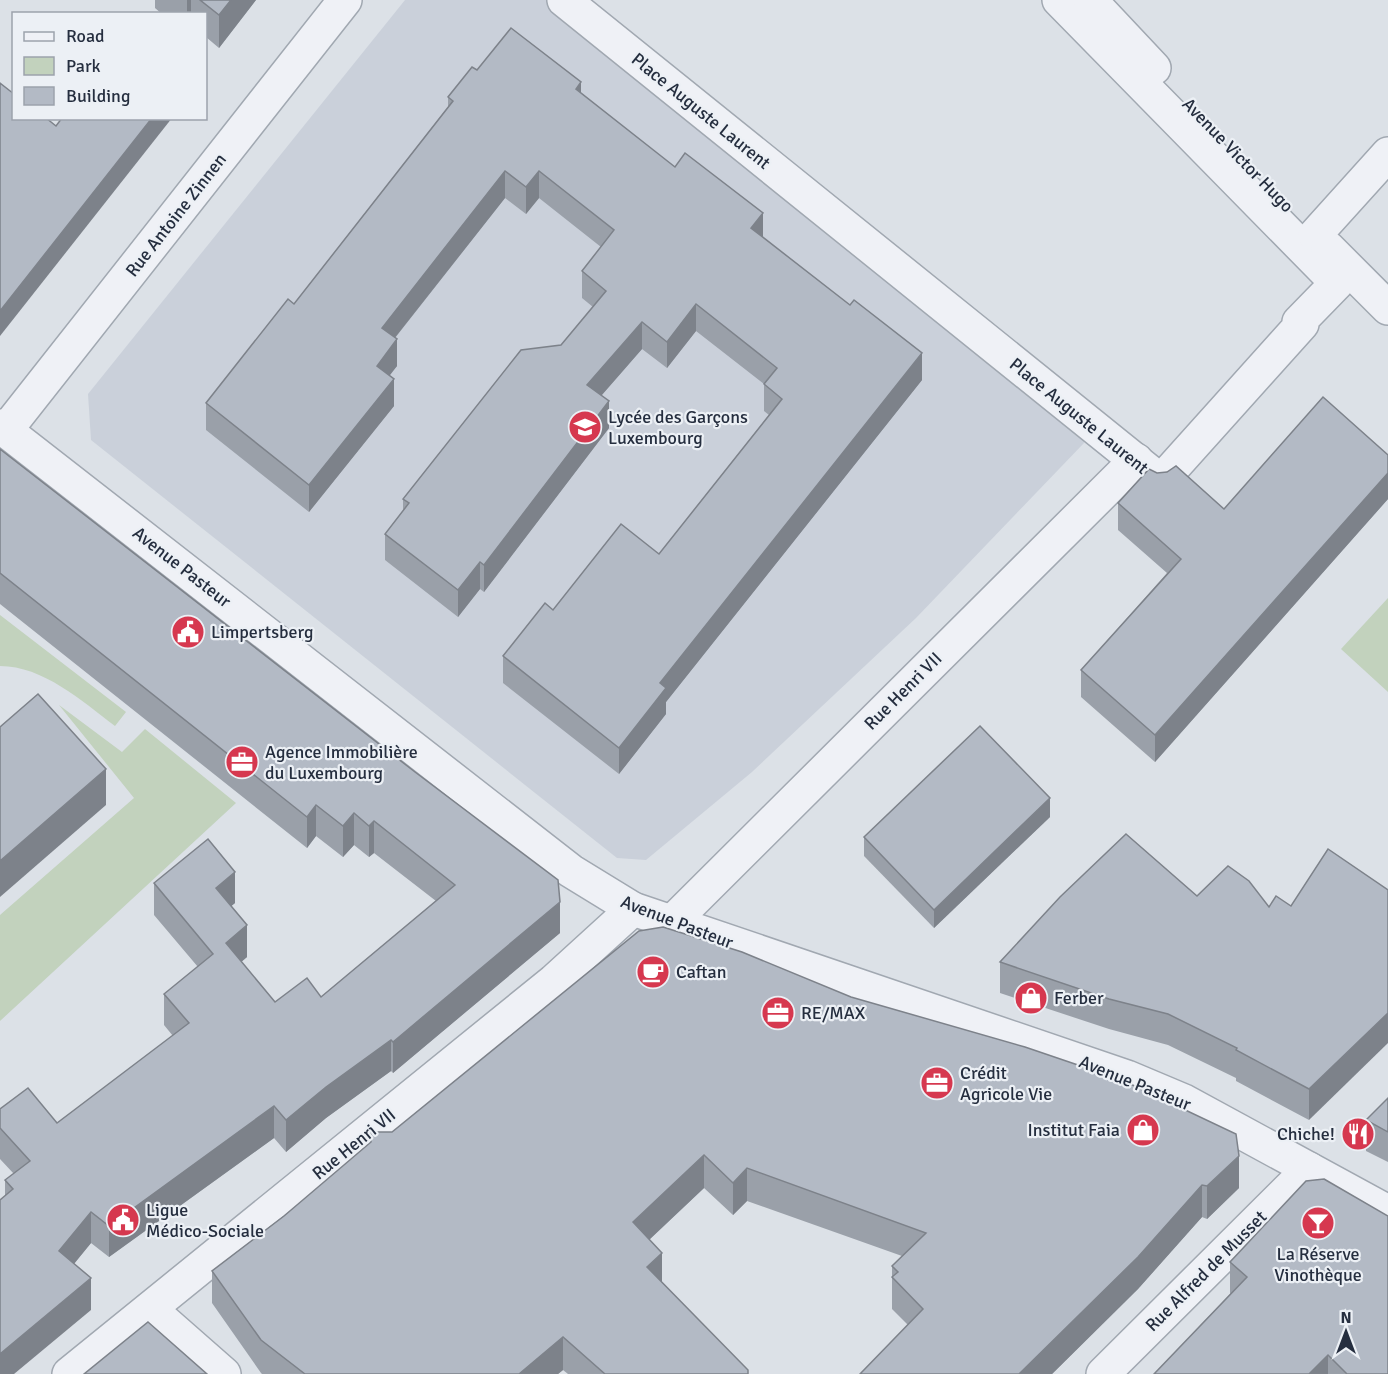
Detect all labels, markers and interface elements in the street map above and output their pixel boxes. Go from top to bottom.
legend [12,12,207,120]
text: Road [66,25,105,47]
street label: Place Auguste Laurent [627,48,775,174]
text: Park [66,55,101,77]
text: Building [66,85,130,107]
street label: Avenue Victor Hugo [1178,93,1298,217]
street label: Rue Antoine Zinnen [121,149,231,281]
street label: Place Auguste Laurent [1005,353,1153,479]
place label: Lycée des Garçons Luxembourg [608,406,748,449]
school or university icon: Lycée des Garçons Luxembourg [567,409,603,445]
street label: Avenue Pasteur [128,522,236,612]
public building icon: Limpertsberg [170,614,206,650]
place label: Limpertsberg [211,621,313,643]
street label: Rue Henri VII [860,648,946,734]
place label: Agence Immobilière du Luxembourg [265,741,418,784]
office icon: Agence Immobilière du Luxembourg [224,744,260,780]
street label: Avenue Pasteur [618,890,737,954]
cafe icon: Caftan [635,954,671,990]
place label: Caftan [676,961,727,983]
shop icon: Ferber [1013,980,1049,1016]
place label: Ferber [1054,987,1104,1009]
office icon: RE/MAX [760,995,796,1031]
place label: RE/MAX [801,1002,866,1024]
street label: Avenue Pasteur [1076,1051,1194,1116]
place label: Crédit Agricole Vie [960,1062,1052,1105]
office icon: Crédit Agricole Vie [919,1065,955,1101]
street label: Rue Henri VII [308,1104,400,1184]
shop icon: Institut Faia [1125,1112,1161,1148]
restaurant icon: Chiche! [1340,1116,1376,1152]
place label: Institut Faia [1027,1119,1120,1141]
place label: Chiche! [1277,1123,1335,1145]
place label: Ligue Médico-Sociale [146,1199,264,1242]
public building icon: Ligue Médico-Sociale [105,1202,141,1238]
bar icon: La Réserve Vinothèque [1300,1205,1336,1241]
street label: Rue Alfred de Musset [1141,1206,1271,1336]
place label: La Réserve Vinothèque [1274,1243,1362,1286]
north arrow [1316,1302,1376,1362]
text: N [1340,1308,1352,1328]

